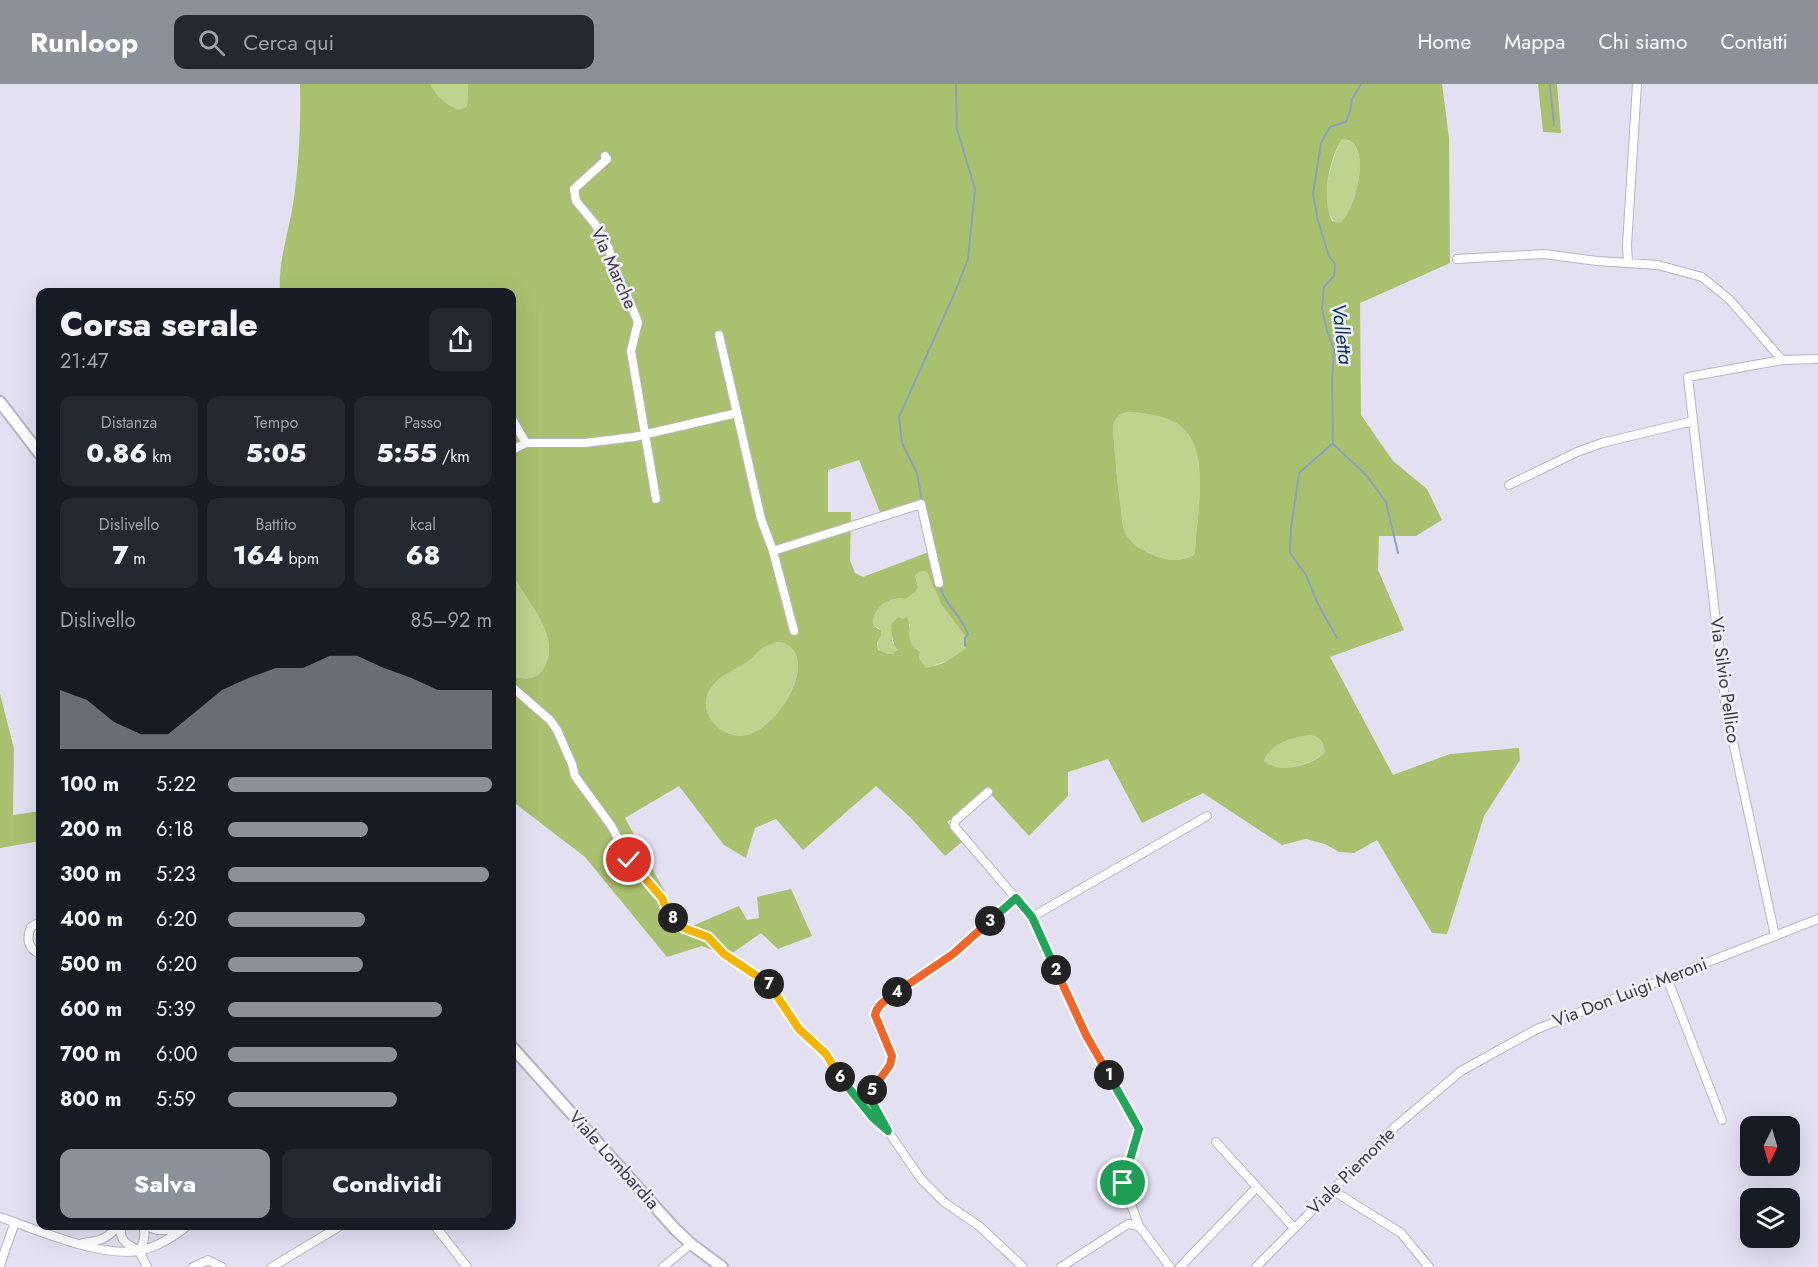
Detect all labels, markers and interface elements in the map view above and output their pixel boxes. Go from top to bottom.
search box [174,15,594,69]
text: Runloop [30,22,138,63]
icon: search [195,26,228,59]
text: Cerca qui [243,26,334,58]
text: Home [1418,27,1471,57]
text: Mappa [1504,27,1565,57]
text: Chi siamo [1598,27,1687,57]
text: Contatti [1720,27,1788,57]
street label: Via Marche [584,223,644,313]
text: Corsa serale [60,301,258,348]
water label: Valletta [1324,302,1360,366]
button: share [429,308,492,371]
text: 21:47 [60,347,109,376]
text: Distanza [101,411,157,434]
text: Tempo [254,411,298,434]
text: Passo [404,411,442,434]
text: 0.86 [86,434,147,472]
text: 5:05 [245,434,307,472]
text: 5:55 [376,434,437,472]
text: km [147,445,172,468]
text: /km [437,445,470,468]
text: Dislivello [99,513,159,536]
text: Battito [255,513,297,536]
text: kcal [410,513,436,536]
text: 7 [112,536,129,574]
text: 164 [233,536,284,574]
text: 68 [405,536,441,574]
text: m [129,547,146,570]
text: bpm [284,547,319,570]
text: Dislivello [60,606,136,635]
text: 85–92 m [411,606,492,635]
street label: Via Silvio Pellico [1703,615,1747,745]
text: 100 m [60,770,119,799]
text: 5:22 [156,770,196,799]
text: 200 m [60,815,122,844]
text: 6:18 [156,815,193,844]
pin [603,834,654,885]
icon: check [612,843,645,876]
text: 300 m [60,860,121,889]
text: 5:23 [156,860,196,889]
pin: 8 [658,903,688,933]
text: 400 m [60,905,123,934]
text: 6:20 [156,905,197,934]
text: 8 [668,906,678,929]
pin: 3 [975,906,1005,936]
text: 3 [985,909,995,932]
text: 500 m [60,950,122,979]
text: 6:20 [156,950,197,979]
street label: Via Don Luigi Meroni [1549,951,1711,1033]
pin: 2 [1041,955,1071,985]
text: 2 [1051,958,1061,981]
pin: 7 [754,969,784,999]
text: 7 [764,972,774,995]
pin: 4 [882,977,912,1007]
text: 4 [891,980,903,1003]
text: 600 m [60,995,122,1024]
text: 5:39 [156,995,196,1024]
text: 700 m [60,1040,121,1069]
text: 6:00 [156,1040,198,1069]
pin: 1 [1094,1060,1124,1090]
pin: 6 [825,1062,855,1092]
text: 1 [1105,1063,1113,1086]
text: 6 [835,1065,845,1088]
pin: 5 [857,1075,887,1105]
text: 5 [867,1078,877,1101]
text: 800 m [60,1085,121,1114]
text: 5:59 [156,1085,196,1114]
street label: Viale Lombardia [563,1105,665,1215]
north arrow [1740,1116,1800,1176]
map controls [1740,1116,1800,1248]
street label: Viale Piemonte [1301,1121,1401,1221]
button: Salva [60,1149,270,1218]
button: Condividi [282,1149,492,1218]
pin [1097,1157,1148,1208]
icon: arrive [1106,1166,1139,1199]
button: layers [1740,1188,1800,1248]

